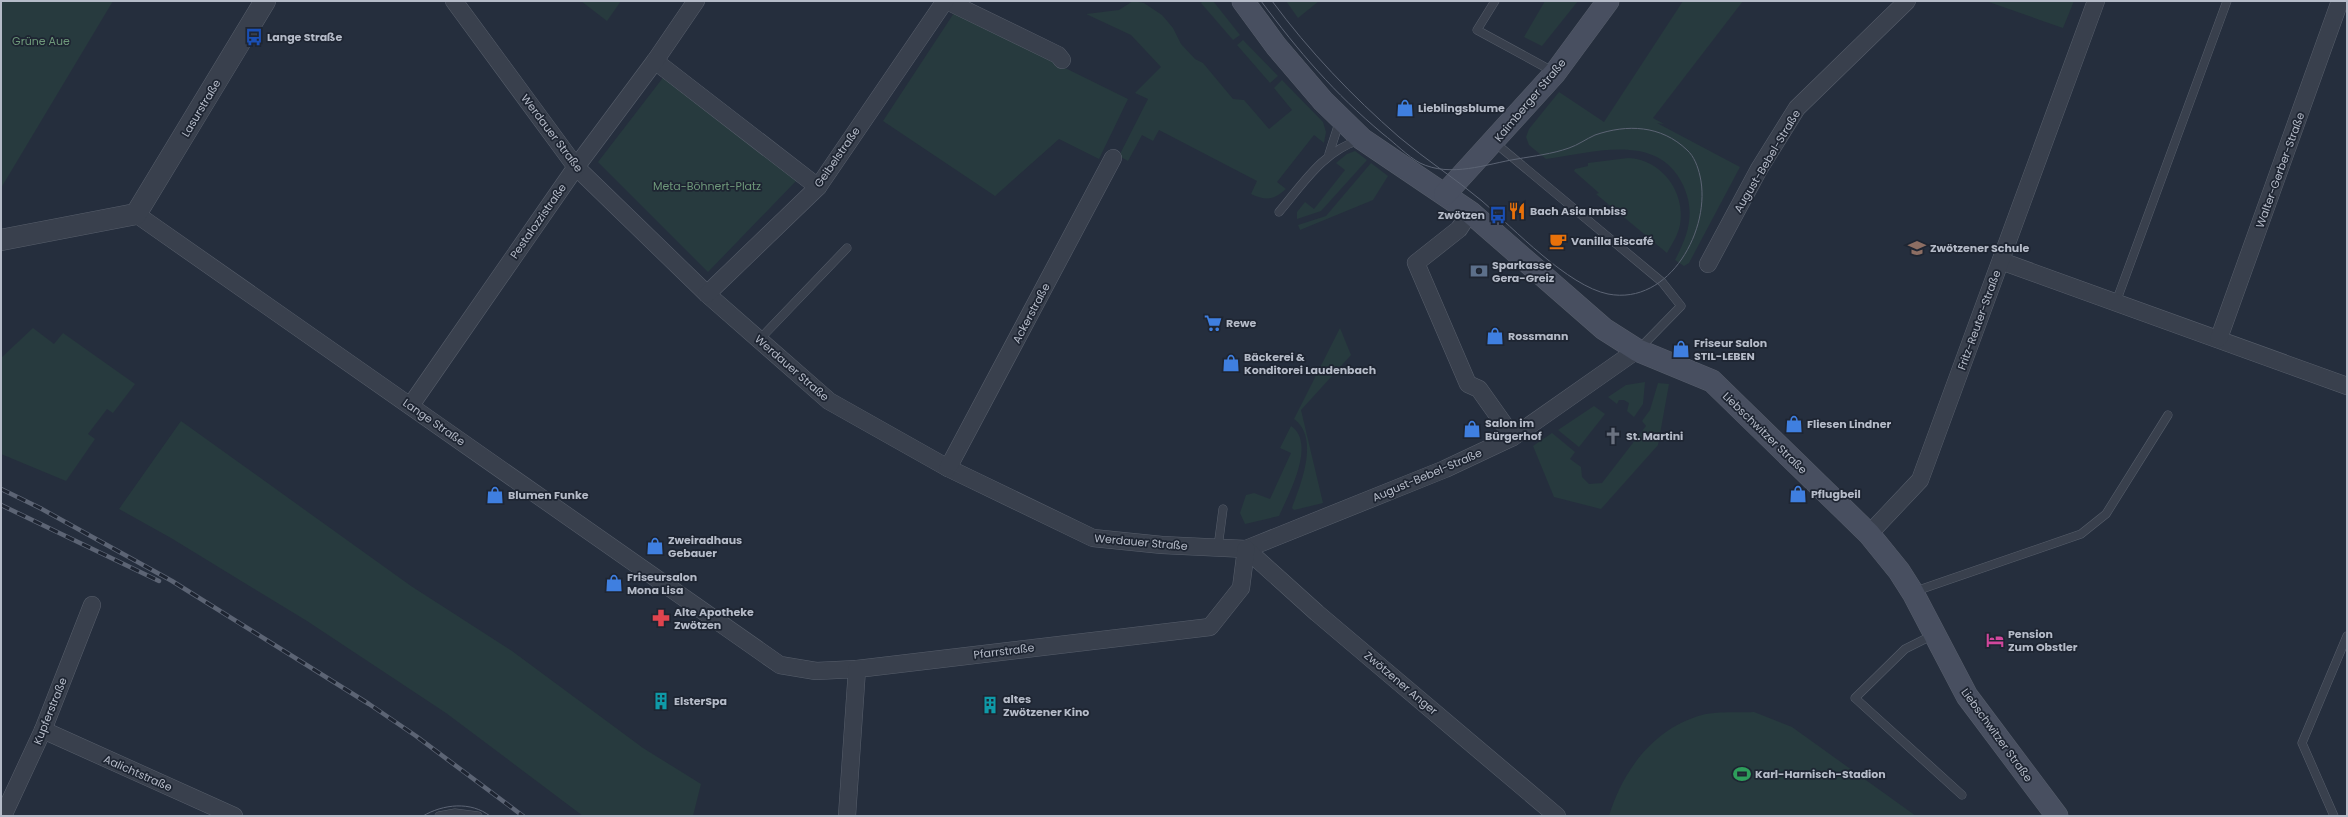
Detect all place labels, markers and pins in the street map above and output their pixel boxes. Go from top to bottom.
bus stop icon: Lange Straße [244,27,264,47]
place label: Lange Straße [267,29,342,45]
shop icon: Lieblingsblume [1395,98,1415,118]
place label: Lieblingsblume [1418,100,1505,116]
restaurant icon: Bach Asia Imbiss [1507,201,1527,221]
place label: Bach Asia Imbiss [1530,203,1626,219]
bus stop icon: Zwötzen [1488,205,1508,225]
place label: Zwötzen [1438,207,1485,223]
cafe icon: Vanilla Eiscafé [1548,231,1568,251]
place label: Vanilla Eiscafé [1571,233,1654,249]
school or university icon: Zwötzener Schule [1907,238,1927,258]
place label: Zwötzener Schule [1930,240,2030,256]
place label: Sparkasse Gera-Greiz [1492,257,1555,286]
bank icon: Sparkasse Gera-Greiz [1469,261,1489,281]
supermarket icon: Rewe [1203,313,1223,333]
place label: Rewe [1226,315,1256,331]
shop icon: Rossmann [1485,326,1505,346]
place label: Rossmann [1508,328,1568,344]
place label: Friseur Salon STIL-LEBEN [1694,335,1767,364]
shop icon: Friseur Salon STIL-LEBEN [1671,339,1691,359]
place label: Bäckerei & Konditorei Laudenbach [1244,349,1376,378]
shop icon: Bäckerei & Konditorei Laudenbach [1221,353,1241,373]
shop icon: Fliesen Lindner [1784,414,1804,434]
place label: Salon im Bürgerhof [1485,415,1542,444]
place label: Fliesen Lindner [1807,416,1892,432]
shop icon: Salon im Bürgerhof [1462,419,1482,439]
church icon: St. Martini [1603,426,1623,446]
place label: St. Martini [1626,428,1683,444]
shop icon: Pflugbeil [1788,484,1808,504]
shop icon: Blumen Funke [485,485,505,505]
place label: Pflugbeil [1811,486,1861,502]
place label: Blumen Funke [508,487,589,503]
place label: Zweiradhaus Gebauer [668,532,742,561]
shop icon: Zweiradhaus Gebauer [645,536,665,556]
place label: Friseursalon Mona Lisa [627,569,697,598]
shop icon: Friseursalon Mona Lisa [604,573,624,593]
place label: Alte Apotheke Zwötzen [674,604,754,633]
pharmacy icon: Alte Apotheke Zwötzen [651,608,671,628]
place label: Pension Zum Obstler [2008,626,2078,655]
hotel icon: Pension Zum Obstler [1985,630,2005,650]
building icon: ElsterSpa [651,691,671,711]
place label: altes Zwötzener Kino [1003,691,1089,720]
place label: ElsterSpa [674,693,727,709]
building icon: altes Zwötzener Kino [980,695,1000,715]
sports icon: Karl-Harnisch-Stadion [1732,764,1752,784]
place label: Karl-Harnisch-Stadion [1755,766,1886,782]

